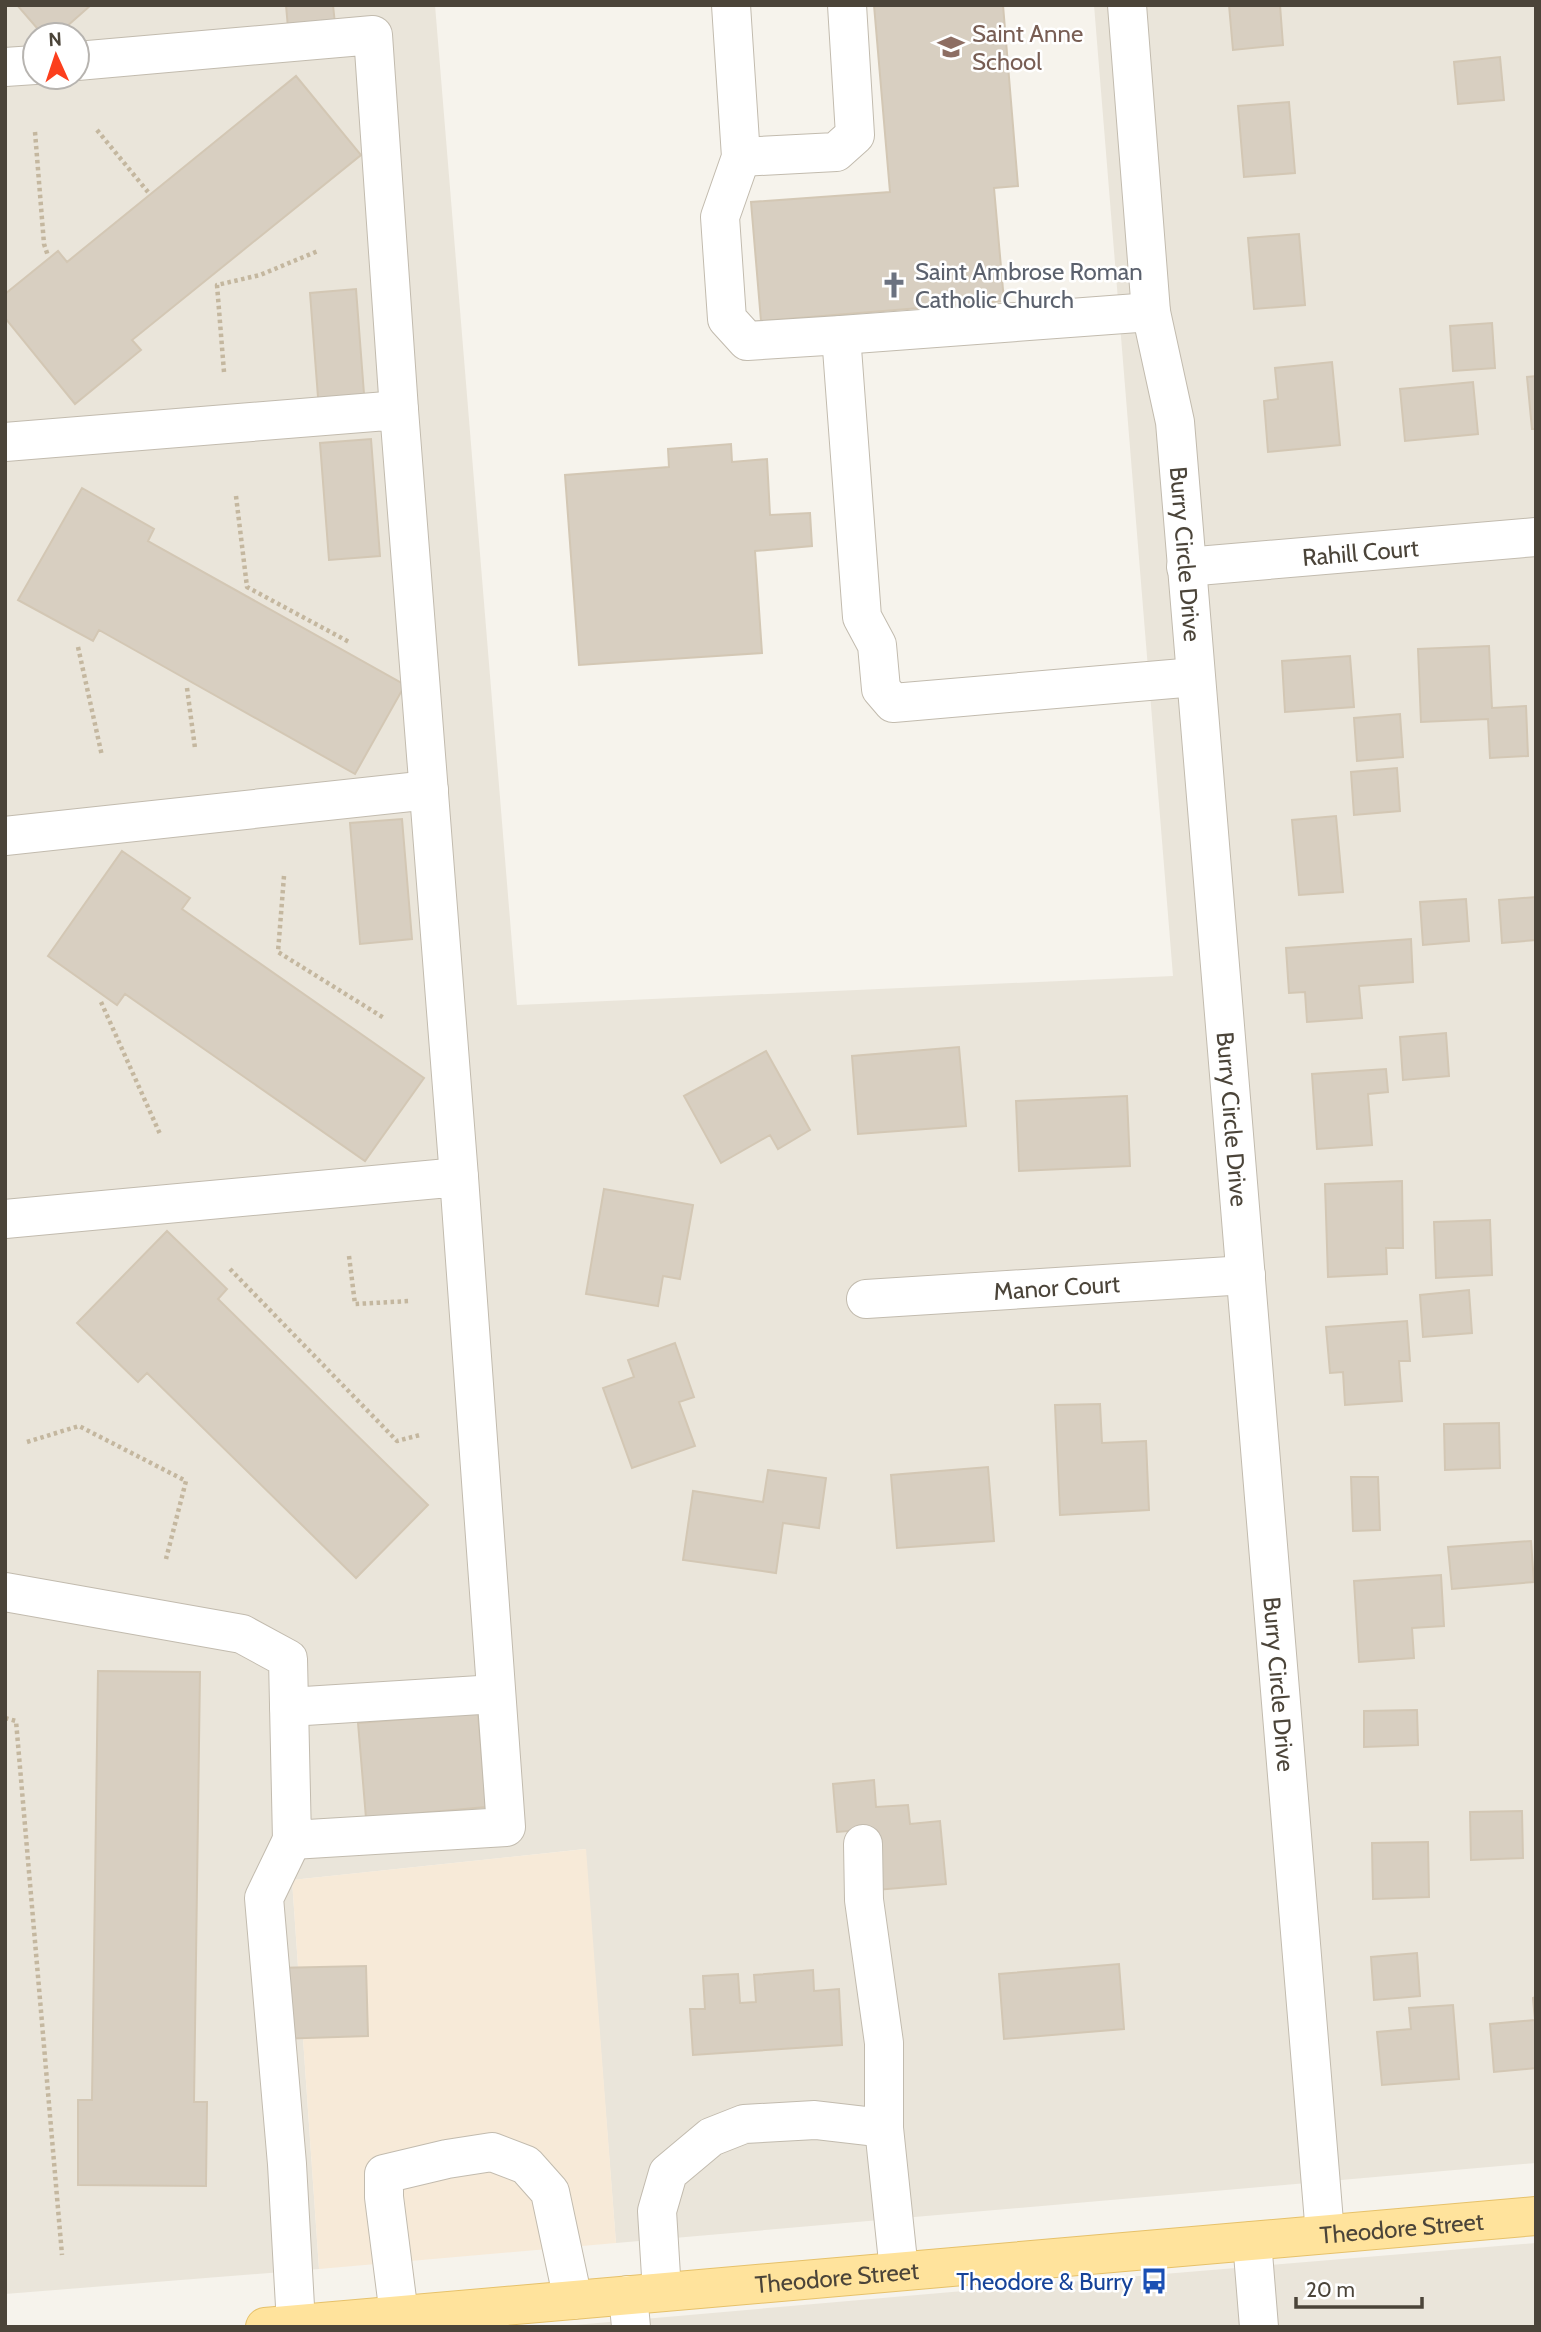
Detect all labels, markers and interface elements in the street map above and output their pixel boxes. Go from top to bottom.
place label: Saint Anne School [972,19,1083,76]
north arrow [21,21,91,91]
text: N [48,28,62,51]
school or university icon: Saint Anne School [936,32,966,62]
place label: Saint Ambrose Roman Catholic Church [915,257,1143,314]
church icon: Saint Ambrose Roman Catholic Church [879,270,909,300]
street label: Burry Circle Drive [1164,465,1208,643]
street label: Rahill Court [1301,533,1420,571]
street label: Burry Circle Drive [1211,1030,1254,1208]
street label: Manor Court [993,1269,1121,1305]
street label: Burry Circle Drive [1258,1596,1301,1773]
street label: Theodore Street [1319,2206,1485,2249]
street label: Theodore Street [754,2255,920,2299]
bus stop icon: Theodore & Burry [1139,2266,1169,2296]
scale bar [1296,2266,1422,2310]
place label: Theodore & Burry [956,2267,1133,2296]
text: 20 m [1306,2277,1355,2302]

